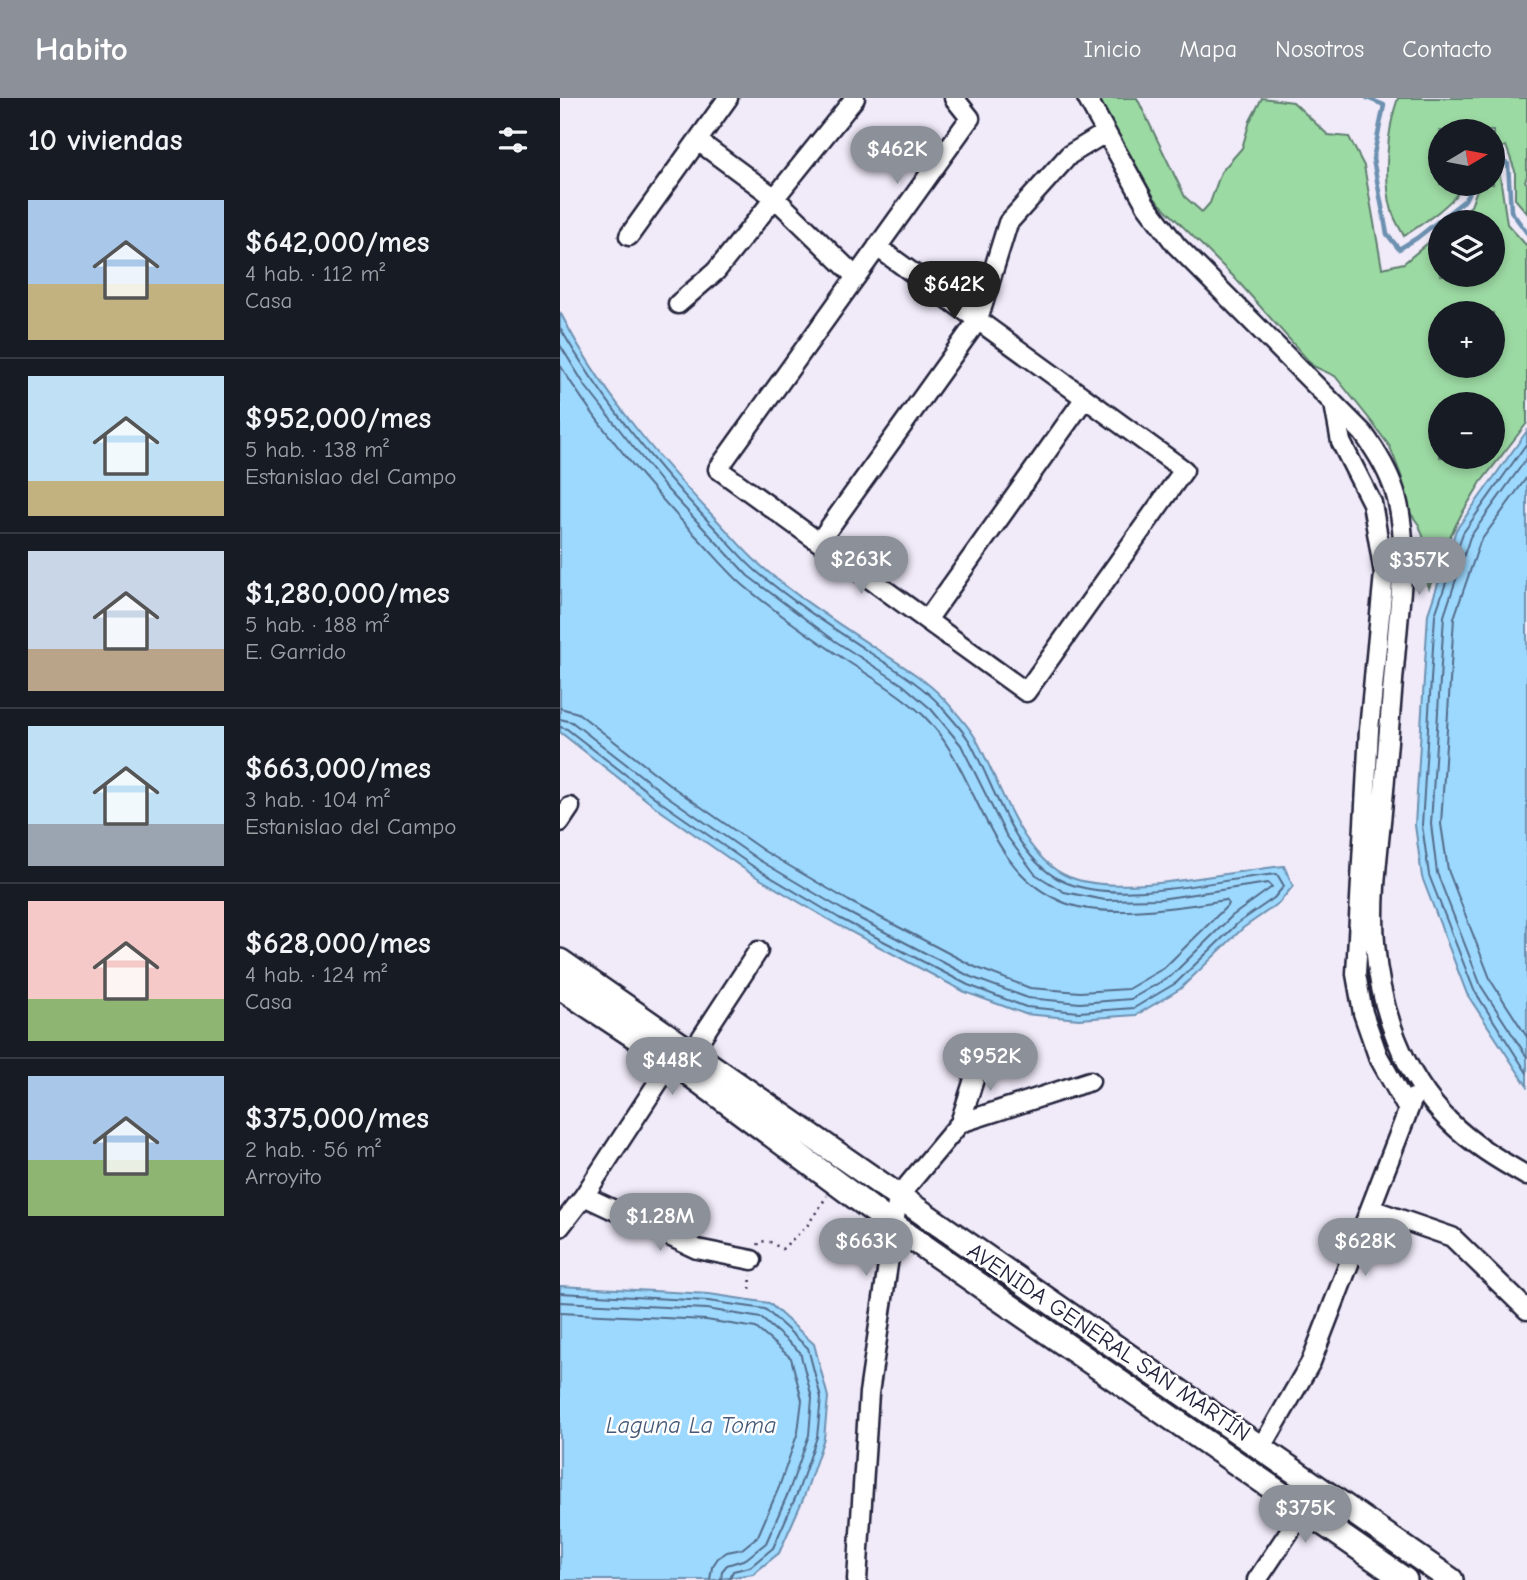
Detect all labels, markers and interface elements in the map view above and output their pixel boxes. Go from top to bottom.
text: Habito [35,30,128,68]
text: Inicio [1084,35,1141,63]
text: Mapa [1179,35,1237,63]
text: Nosotros [1275,35,1364,63]
text: Contacto [1402,35,1492,63]
north arrow [1428,119,1505,196]
map controls [1428,119,1505,469]
icon: filters [494,121,532,159]
text: 10 viviendas [28,123,182,158]
pin: $462K [848,126,946,186]
text: $462K [866,135,928,162]
button: layers [1428,210,1505,287]
text: $642,000/mes [245,225,429,260]
icon: home [84,228,168,312]
text: 4 hab. · 112 m² [245,260,385,287]
pin: $642K [905,262,1003,321]
text: $642K [923,270,985,297]
text: Casa [245,287,292,314]
button: + [1428,301,1505,378]
button: − [1428,392,1505,469]
text: $952,000/mes [245,401,431,436]
icon: home [84,404,168,488]
text: 5 hab. · 138 m² [245,436,389,463]
text: Estanislao del Campo [245,463,456,490]
pin: $263K [812,536,910,596]
pin: $357K [1370,538,1468,597]
text: $263K [830,545,892,572]
text: $357K [1389,546,1449,573]
text: $1,280,000/mes [245,576,450,611]
icon: home [84,579,168,663]
text: 5 hab. · 188 m² [245,611,389,638]
text: E. Garrido [245,638,346,665]
text: $663,000/mes [245,751,431,786]
icon: home [84,754,168,838]
text: 3 hab. · 104 m² [245,786,390,813]
text: Estanislao del Campo [245,813,456,840]
text: $628,000/mes [245,926,431,961]
icon: home [84,929,168,1013]
text: 4 hab. · 124 m² [245,961,387,988]
text: Casa [245,988,292,1015]
pin: $952K [941,1034,1039,1093]
pin: $448K [623,1038,721,1097]
text: $952K [959,1042,1021,1069]
text: $448K [642,1046,702,1073]
text: $375,000/mes [245,1101,429,1136]
icon: home [84,1104,168,1188]
text: 2 hab. · 56 m² [245,1136,381,1163]
text: Arroyito [245,1163,322,1190]
pin: $1.28M [603,1194,717,1253]
text: $1.28M [626,1202,694,1229]
pin: $663K [817,1218,915,1278]
pin: $628K [1316,1218,1414,1278]
text: $663K [835,1227,897,1254]
text: $628K [1334,1227,1396,1254]
street label: AVENIDA GENERAL SAN MARTÍN [963,1237,1255,1447]
water label: Laguna La Toma [606,1411,776,1439]
pin: $375K [1256,1486,1354,1545]
text: $375K [1275,1494,1335,1521]

